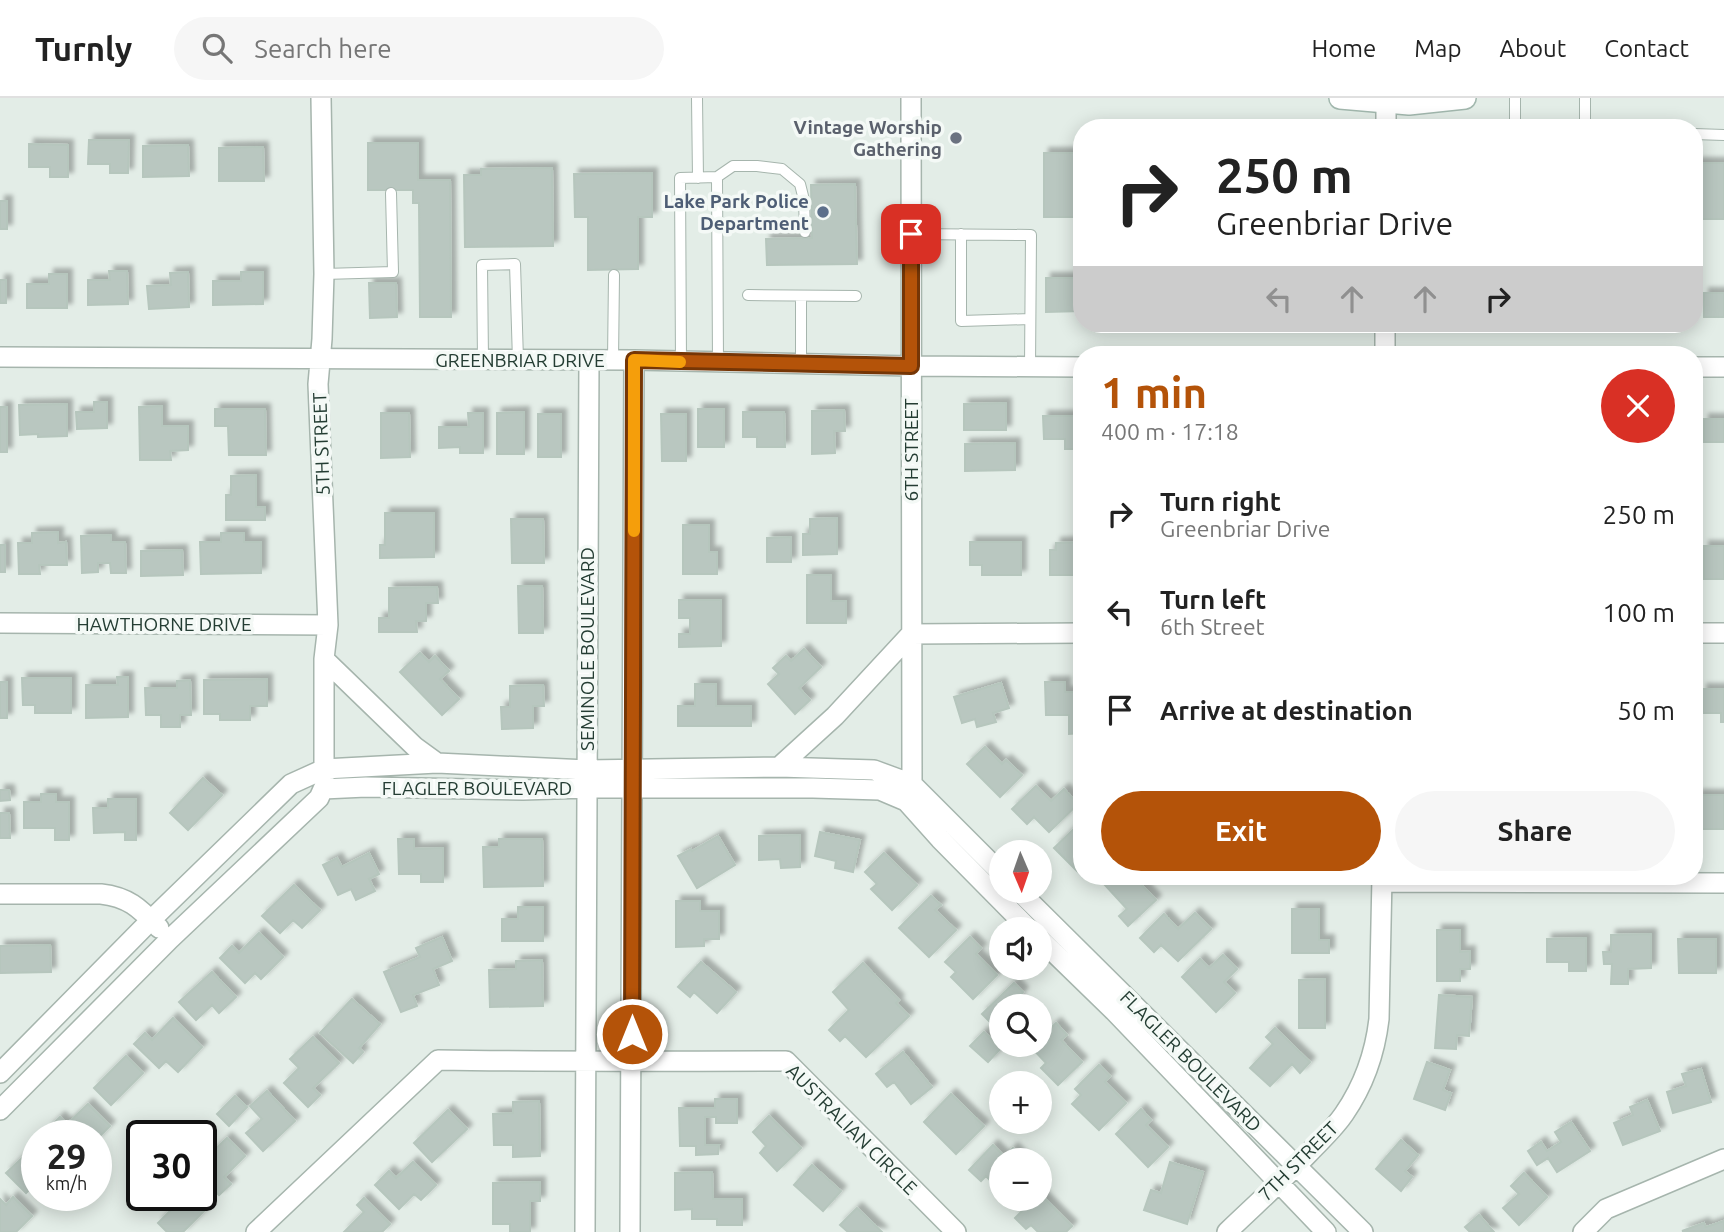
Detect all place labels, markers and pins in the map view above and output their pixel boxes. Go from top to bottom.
place label: Vintage Worship Gathering [793,116,942,160]
marker: Vintage Worship Gathering [948,130,964,146]
place label: Lake Park Police Department [663,190,809,234]
marker: Lake Park Police Department [815,204,831,220]
pin [881,204,941,264]

